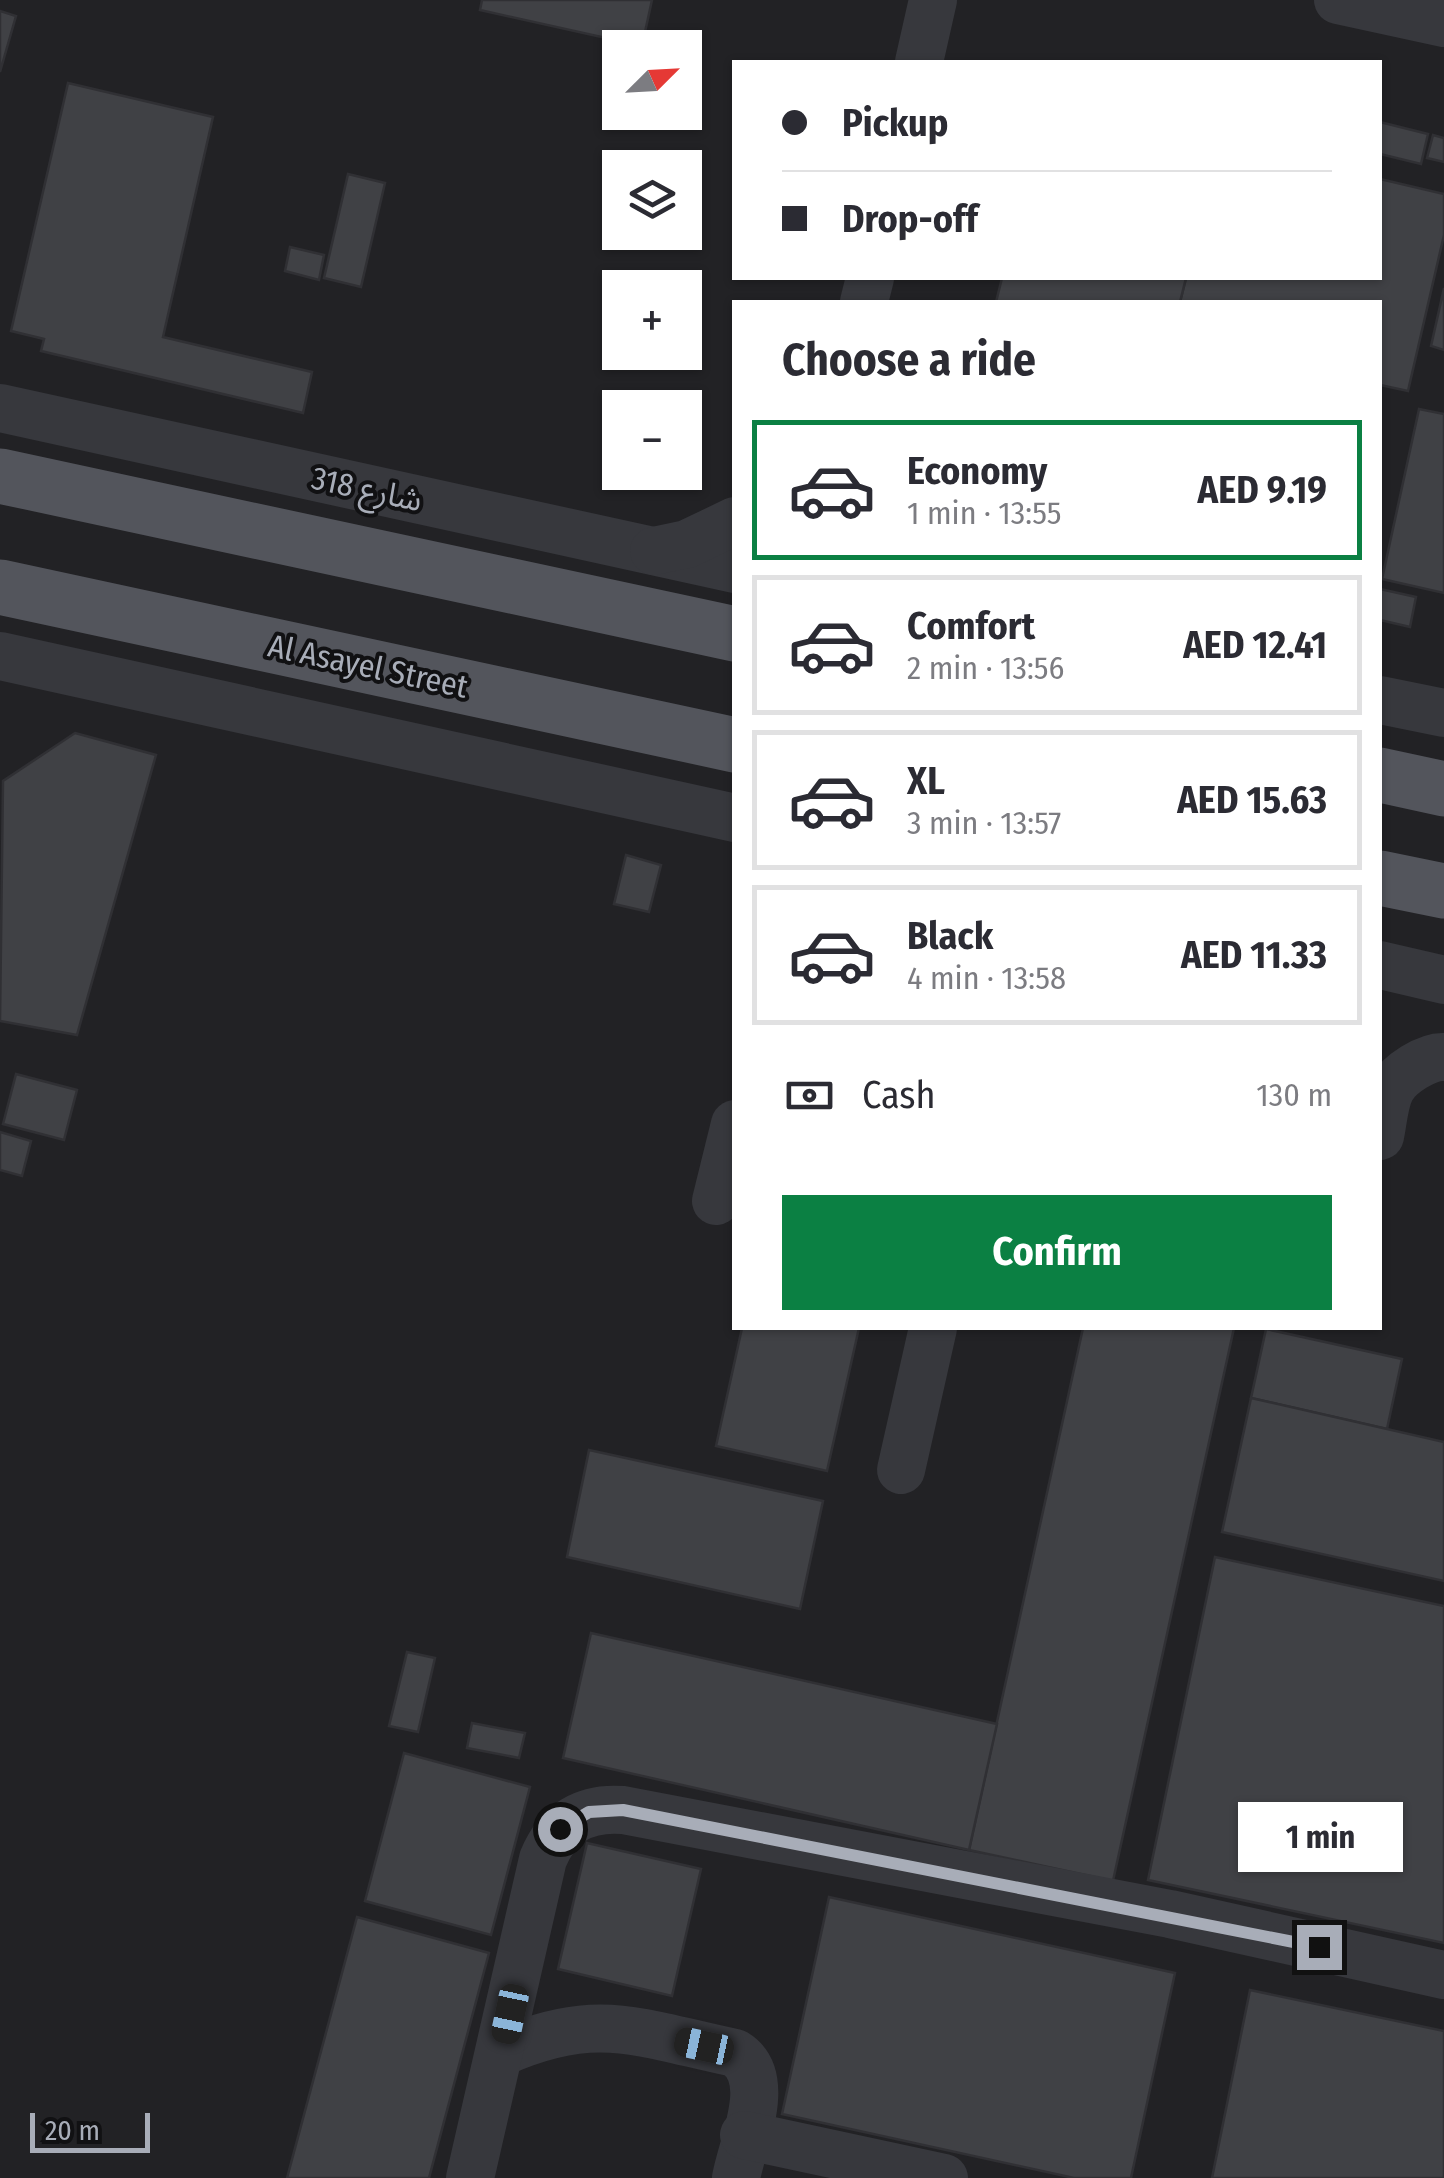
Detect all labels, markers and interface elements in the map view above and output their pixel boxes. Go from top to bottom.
north arrow [602,30,702,130]
map controls [602,30,702,490]
text: Pickup [842,100,948,146]
button: layers [602,150,702,250]
text: Drop-off [842,196,978,242]
button: + [602,270,702,370]
text: Choose a ride [782,333,1036,387]
button: − [602,390,702,490]
icon: car [787,445,877,535]
text: Economy [907,448,1047,494]
street label: شارع 318 [307,459,426,524]
text: AED 9.19 [1198,467,1327,513]
text: 1 min · 13:55 [907,494,1061,532]
icon: car [787,600,877,690]
text: Comfort [907,603,1035,649]
text: AED 12.41 [1183,622,1327,668]
street label: Al Asayel Street [265,626,472,706]
text: 2 min · 13:56 [907,649,1064,687]
icon: car [787,755,877,845]
text: XL [907,758,945,804]
text: AED 15.63 [1177,777,1327,823]
text: 3 min · 13:57 [907,804,1061,842]
icon: car [787,910,877,1000]
text: Black [907,913,993,959]
text: AED 11.33 [1181,932,1327,978]
text: 4 min · 13:58 [907,959,1066,997]
icon: cash [782,1068,837,1123]
text: Cash [862,1072,936,1118]
text: 130 m [1256,1076,1332,1114]
button: Confirm [782,1195,1332,1310]
callout: 1 min [1236,1802,1402,1872]
route start [538,1807,583,1852]
text: 1 min [1286,1818,1355,1856]
route end [1297,1925,1342,1970]
car [489,1982,531,2046]
car [672,2025,736,2067]
scale bar [30,2108,150,2152]
text: 20 m [45,2114,100,2147]

